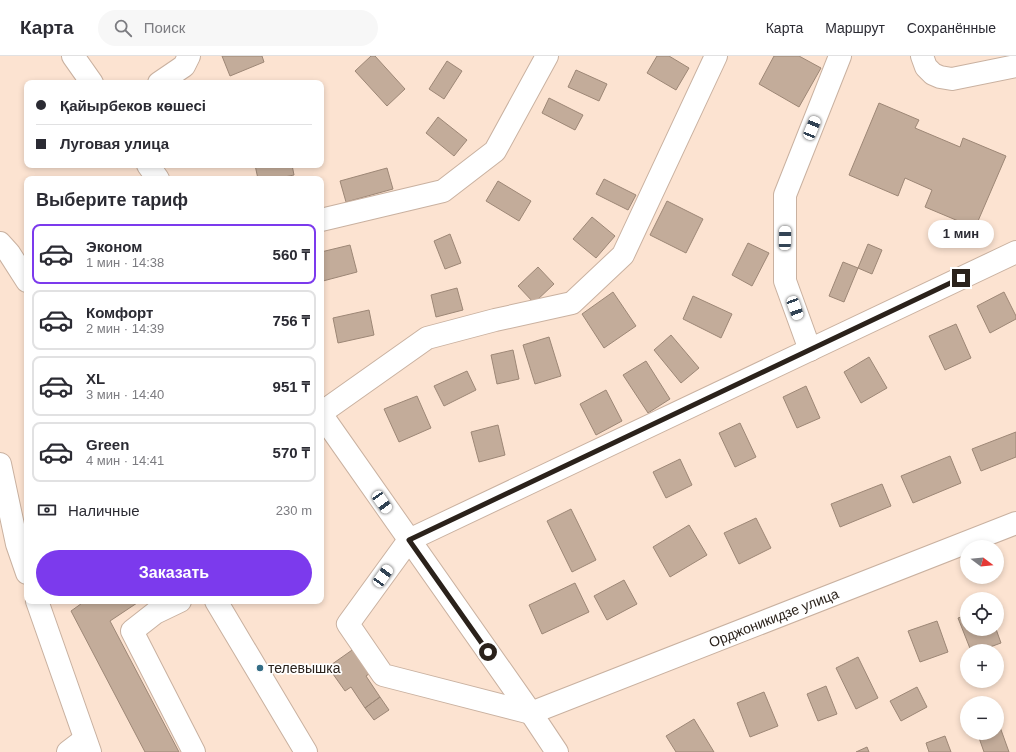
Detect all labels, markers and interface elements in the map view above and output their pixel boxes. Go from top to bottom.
search box [98,10,378,46]
text: Карта [20,17,74,38]
icon: search [112,17,134,39]
text: Поиск [144,19,185,36]
text: Карта [766,20,803,36]
text: Маршрут [825,20,885,36]
text: Сохранённые [907,20,996,36]
text: Қайырбеков көшесі [60,97,206,114]
car [802,115,822,141]
text: Луговая улица [60,135,169,152]
text: Выберите тариф [36,190,188,210]
callout: 1 мин [928,220,994,248]
car [779,226,791,250]
text: 1 мин [943,226,979,241]
icon: car [38,236,74,272]
text: Эконом [86,238,142,255]
text: 560 ₸ [273,246,310,263]
text: 1 мин · 14:38 [86,255,164,270]
route end [952,269,970,287]
car [785,295,805,321]
icon: car [38,302,74,338]
text: Комфорт [86,304,153,321]
text: 756 ₸ [273,312,310,329]
text: 2 мин · 14:39 [86,321,164,336]
icon: car [38,368,74,404]
text: XL [86,370,105,387]
text: 951 ₸ [273,378,310,395]
text: 3 мин · 14:40 [86,387,164,402]
icon: car [38,434,74,470]
text: Green [86,436,129,453]
text: 570 ₸ [273,444,310,461]
text: 4 мин · 14:41 [86,453,164,468]
car [370,489,394,515]
icon: cash [36,499,58,521]
text: Наличные [68,502,140,519]
text: 230 m [276,503,312,518]
north arrow [960,540,1004,584]
map controls [960,540,1004,740]
button: Заказать [36,550,312,596]
car [371,563,395,589]
street label: Орджоникидзе улица [707,585,841,651]
button: locate [960,592,1004,636]
route start [479,643,497,661]
button: + [960,644,1004,688]
place label: телевышка [268,660,341,676]
marker: телевышка [255,663,265,673]
button: − [960,696,1004,740]

